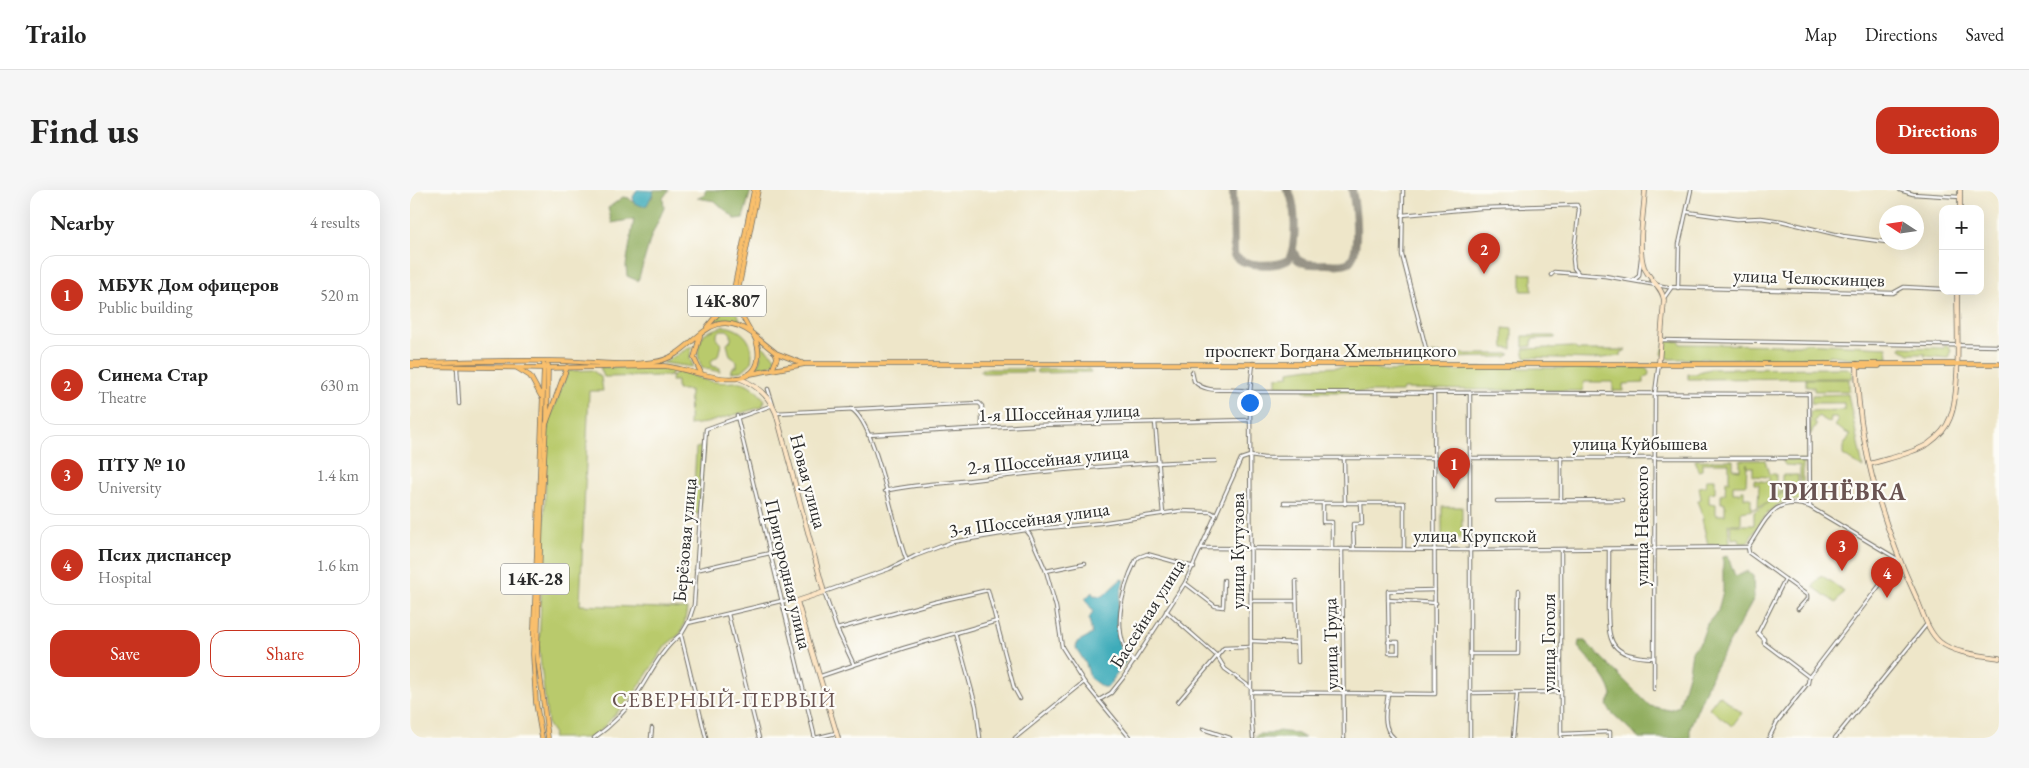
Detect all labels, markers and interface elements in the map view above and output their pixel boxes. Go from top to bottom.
text: Trailo [25,19,86,50]
text: Map [1805,23,1837,46]
text: Directions [1865,23,1937,46]
text: Saved [1965,23,2004,46]
button: Directions [1876,107,1999,154]
text: Find us [30,108,139,153]
north arrow [1879,205,1924,250]
map controls [1939,205,1984,295]
button: + [1939,205,1984,250]
text: Nearby [50,209,114,236]
text: 4 results [310,212,360,233]
pin: 2 [1468,233,1500,274]
button: − [1939,250,1984,295]
street label: улица Челюскинцев [1733,262,1885,293]
text: МБУК Дом офицеров [98,272,279,297]
text: 1 [63,285,71,306]
text: 520 m [320,285,359,306]
road number: 14К-807 [688,285,766,316]
text: Public building [98,297,193,318]
street label: проспект Богдана Хмельницкого [1205,338,1457,363]
text: Синема Стар [98,362,208,387]
text: 2 [63,375,71,396]
text: 630 m [320,375,359,396]
text: Theatre [98,387,146,408]
your location [1237,390,1263,416]
street label: 1-я Шоссейная улица [978,397,1141,428]
street label: Новая улица [784,431,833,532]
street label: улица Куйбышева [1572,431,1708,456]
street label: 2-я Шоссейная улица [966,439,1130,480]
pin: 1 [1438,448,1470,489]
text: ПТУ № 10 [98,452,185,477]
text: 3 [63,465,71,486]
text: 1.4 km [317,465,359,486]
street label: улица Невского [1629,466,1654,586]
street label: Берёзовая улица [667,476,702,603]
district label: ГРИНЁВКА [1769,476,1907,507]
text: University [98,477,162,498]
street label: улица Кутузова [1225,492,1250,609]
street label: 3-я Шоссейная улица [947,496,1111,543]
street label: Пригородная улица [759,497,818,652]
street label: улица Крупской [1413,523,1537,548]
pin: 3 [1826,530,1858,571]
text: Псих диспансер [98,542,231,567]
street label: Бассейная улица [1104,553,1191,673]
text: 4 [63,555,71,576]
text: 1.6 km [317,555,359,576]
pin: 4 [1871,557,1903,598]
road number: 14К-28 [501,564,569,594]
text: Hospital [98,567,152,588]
street label: улица Гоголя [1536,593,1561,692]
street label: улица Труда [1317,597,1344,690]
button: Save [50,630,200,677]
button: Share [210,630,360,677]
district label: СЕВЕРНЫЙ-ПЕРВЫЙ [612,686,836,713]

